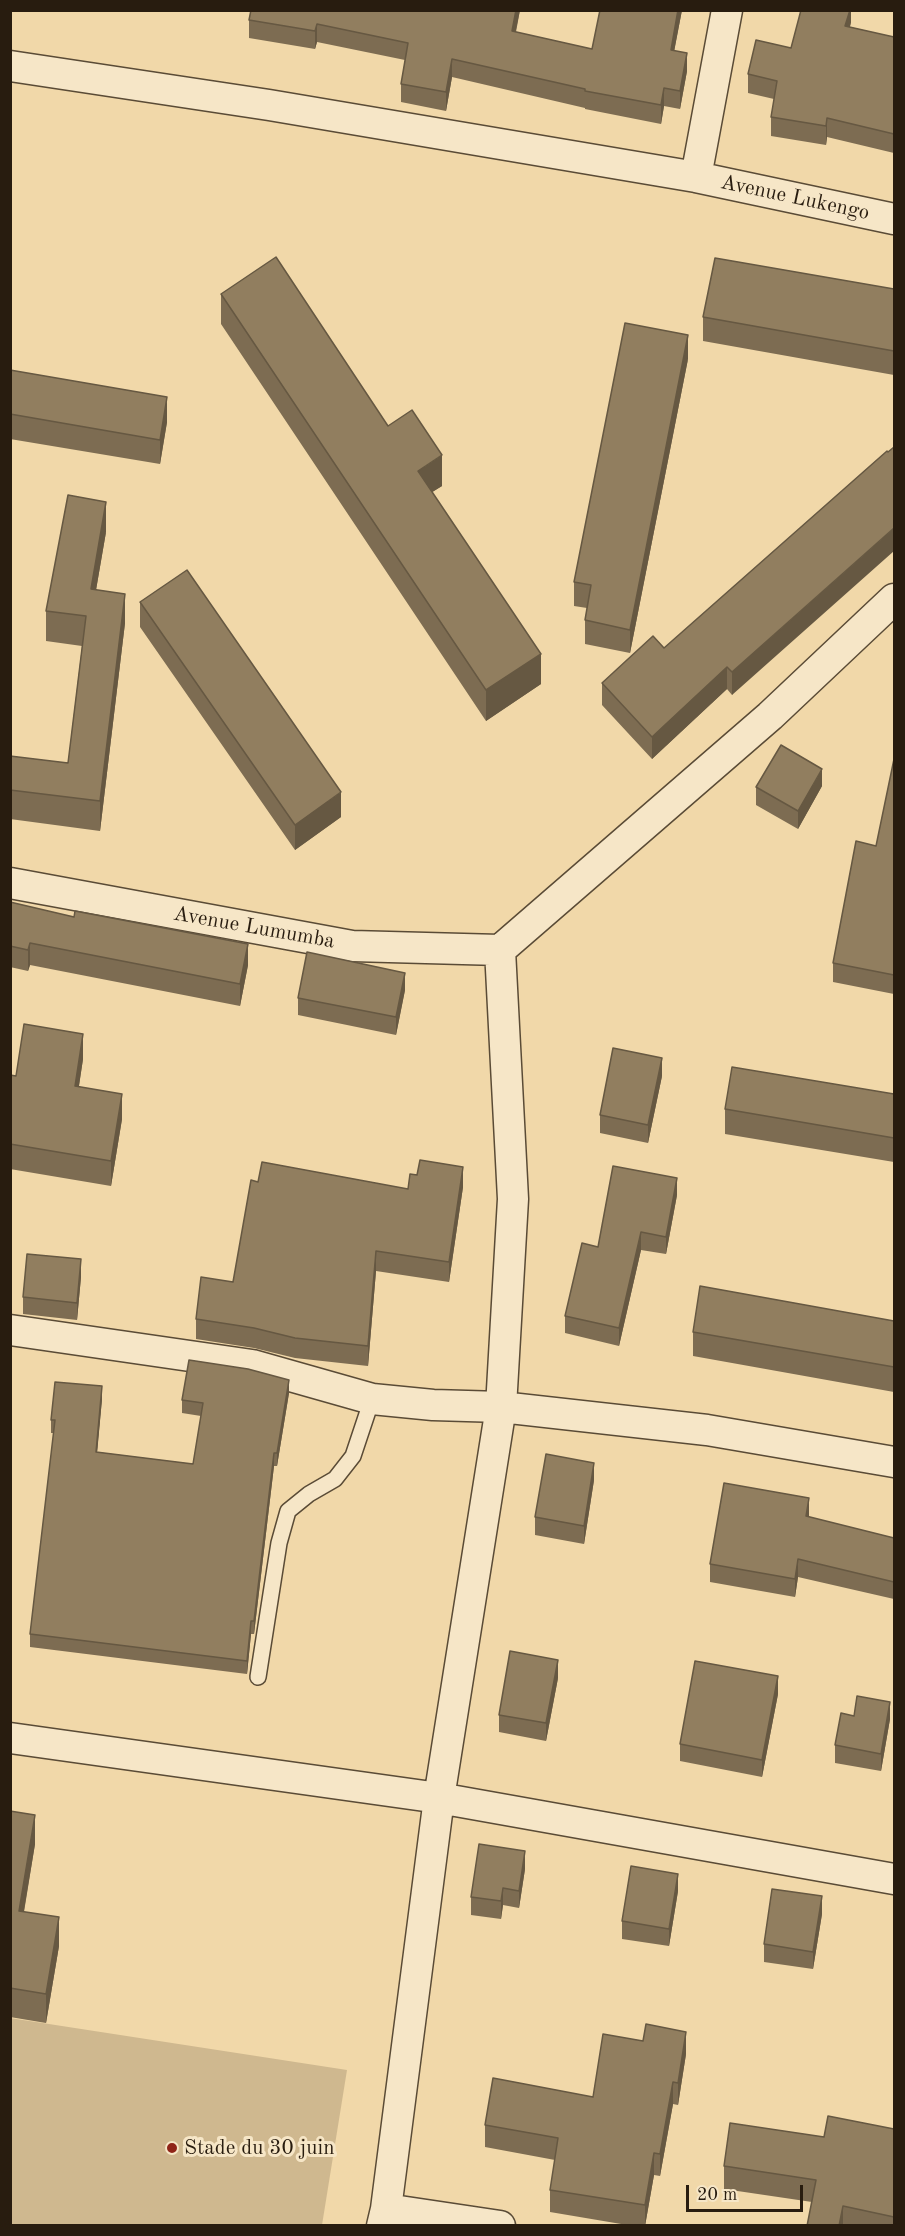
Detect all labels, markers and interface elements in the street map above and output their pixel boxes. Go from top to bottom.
street label: Avenue Lukengo [718,170,872,226]
street label: Avenue Lumumba [171,901,337,955]
place label: Stade du 30 juin [184,2135,334,2161]
marker: Stade du 30 juin [165,2141,179,2155]
scale bar [689,2173,806,2211]
text: 20 m [697,2186,737,2204]

